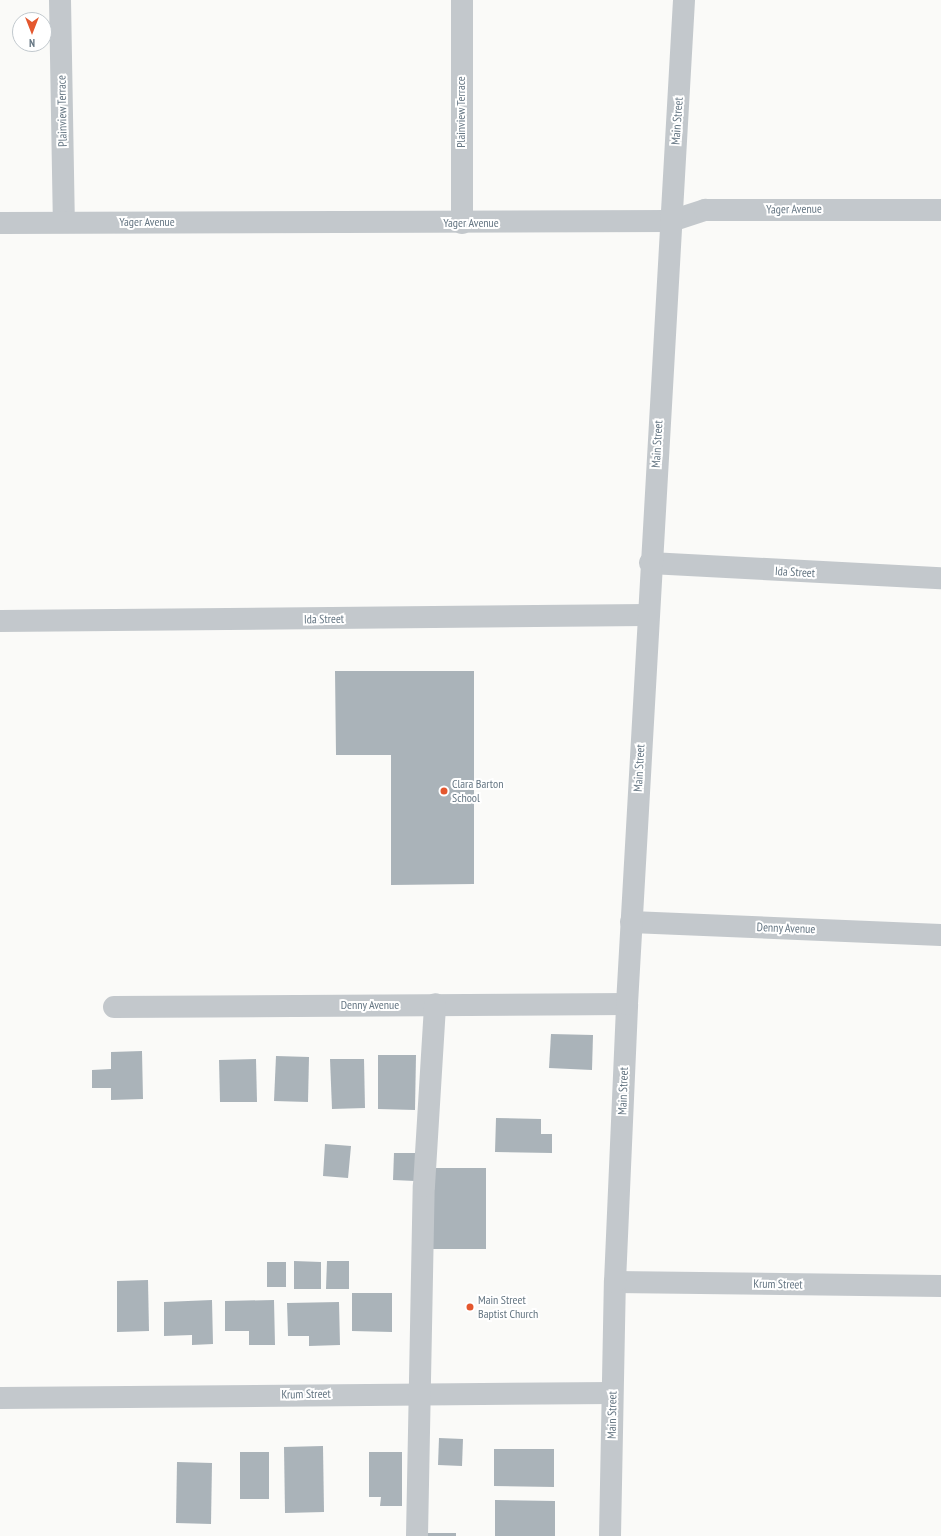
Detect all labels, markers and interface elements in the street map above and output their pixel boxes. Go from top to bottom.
north arrow [12,12,52,52]
text: N [29,36,35,50]
street label: Plainview Terrace [54,75,70,147]
street label: Plainview Terrace [454,76,468,148]
street label: Main Street [668,97,686,145]
street label: Yager Avenue [766,201,822,217]
street label: Yager Avenue [119,215,175,229]
street label: Yager Avenue [443,216,499,230]
street label: Main Street [649,420,665,468]
street label: Ida Street [775,564,815,580]
street label: Ida Street [304,611,344,627]
street label: Main Street [631,744,647,792]
place label: Clara Barton School [452,777,503,805]
marker: Clara Barton School [439,786,449,796]
street label: Denny Avenue [756,920,816,936]
street label: Denny Avenue [340,998,400,1012]
street label: Main Street [615,1067,631,1115]
street label: Krum Street [753,1276,803,1292]
place label: Main Street Baptist Church [478,1293,538,1321]
marker: Main Street Baptist Church [465,1302,475,1312]
street label: Krum Street [281,1386,331,1402]
street label: Main Street [604,1391,620,1439]

